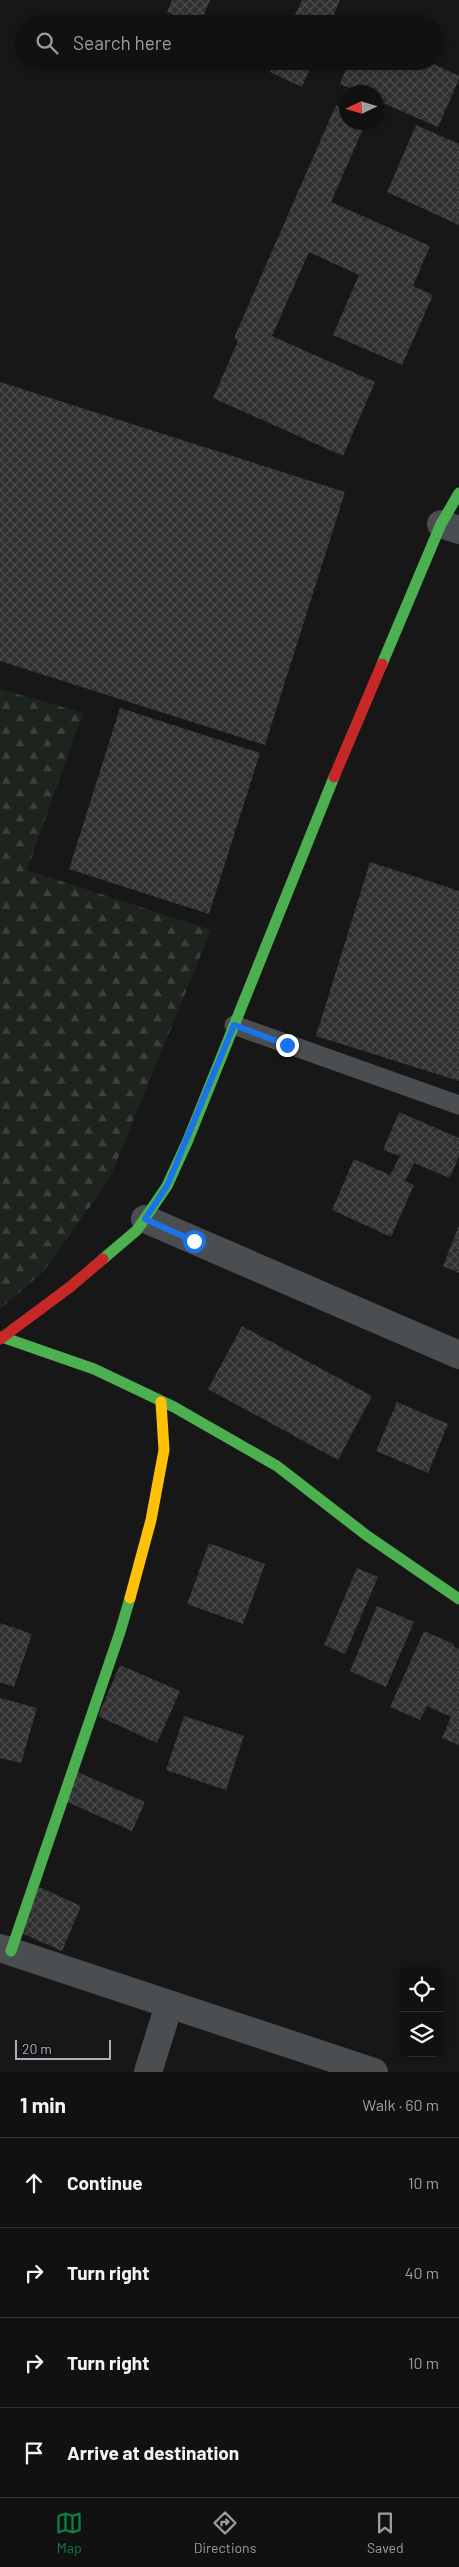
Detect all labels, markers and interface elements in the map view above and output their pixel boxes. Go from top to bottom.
search box [15,15,444,70]
icon: search [33,29,61,57]
text: Search here [73,31,172,54]
north arrow [339,85,384,130]
route end [276,1034,299,1057]
route start [183,1230,206,1253]
map controls [399,1967,444,2057]
button: locate [399,1967,444,2012]
button: layers [399,2012,444,2057]
scale bar [15,2037,111,2060]
text: 20 m [22,2040,52,2057]
text: 1 min [20,2092,66,2117]
text: Walk · 60 m [362,2095,439,2114]
icon: ahead [20,2169,48,2197]
text: Continue [67,2171,143,2194]
text: 10 m [408,2173,439,2192]
icon: right [20,2259,48,2287]
text: Turn right [67,2261,149,2284]
text: 40 m [405,2263,439,2282]
icon: right [20,2349,48,2377]
text: Turn right [67,2351,149,2374]
text: 10 m [408,2353,439,2372]
icon: arrive [20,2439,48,2467]
text: Arrive at destination [67,2441,239,2464]
tab: Map [55,2509,83,2556]
tab: Directions [194,2509,256,2556]
tab: Saved [367,2509,404,2556]

